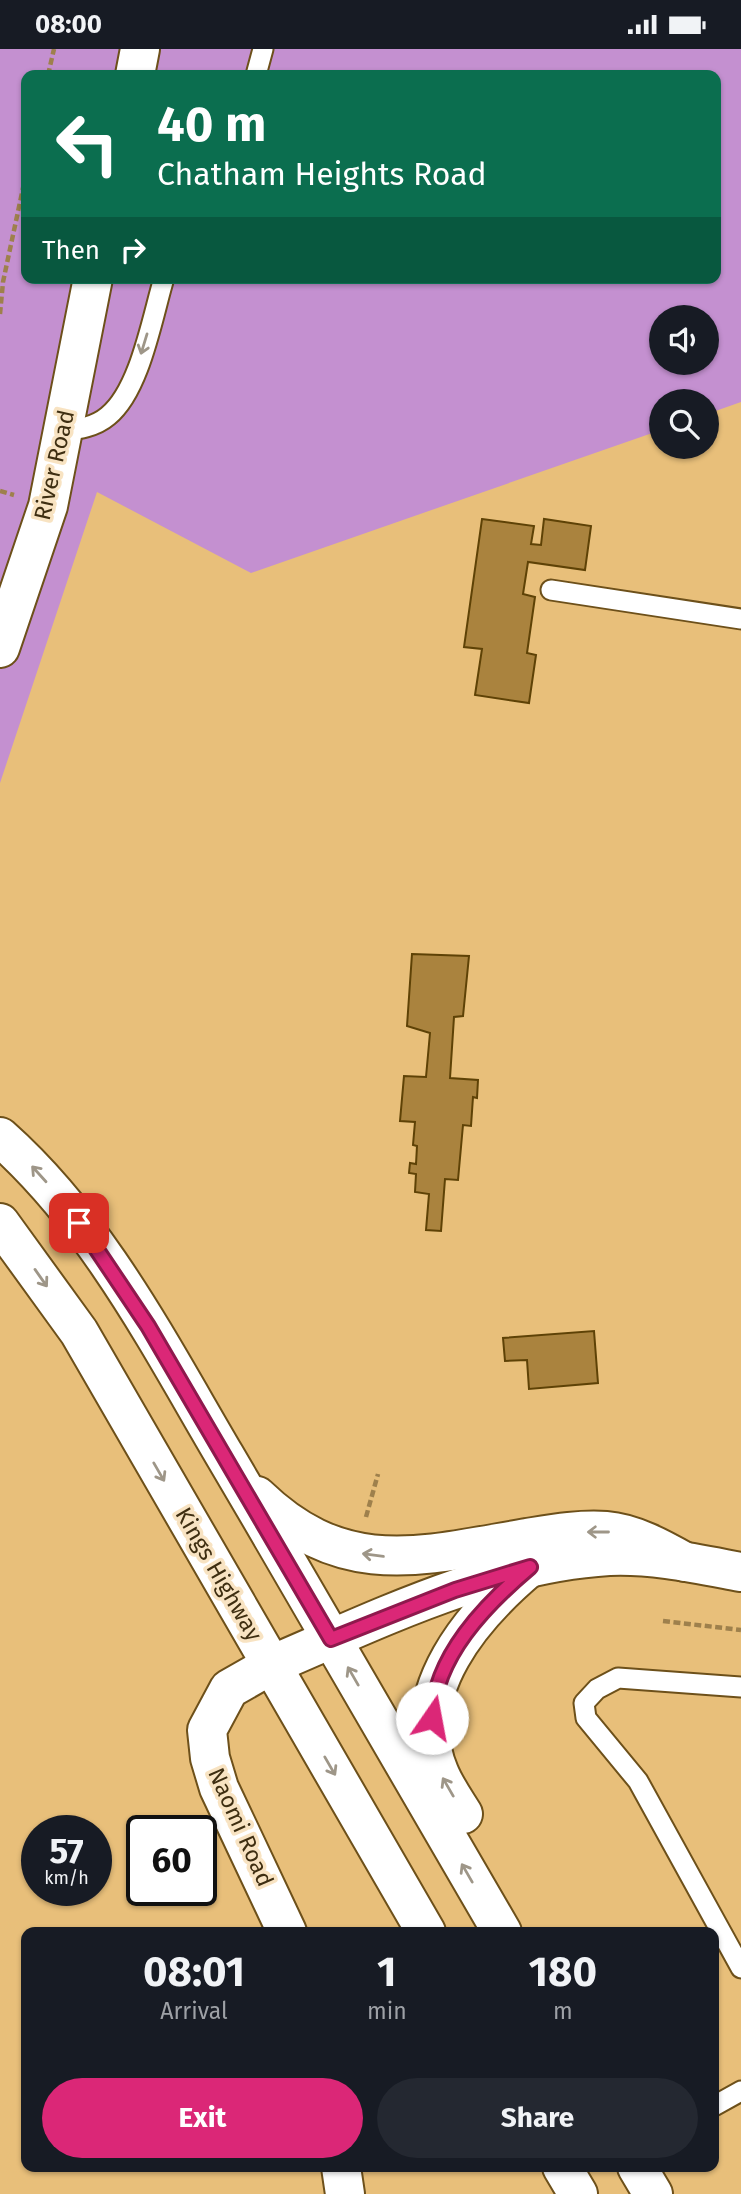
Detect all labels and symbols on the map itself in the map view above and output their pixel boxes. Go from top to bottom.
one-way arrow [137,332,150,354]
street label: River Road [28,407,80,523]
one-way arrow [30,1166,47,1183]
pin [49,1193,109,1253]
one-way arrow [34,1268,48,1287]
one-way arrow [152,1461,166,1481]
street label: Kings Highway [170,1502,269,1646]
one-way arrow [587,1525,610,1538]
one-way arrow [362,1548,385,1561]
one-way arrow [346,1667,360,1687]
position arrow [395,1681,469,1755]
one-way arrow [323,1756,337,1776]
street label: Naomi Road [202,1763,280,1891]
one-way arrow [441,1778,455,1798]
speed limit sign: 60 [126,1815,217,1906]
one-way arrow [460,1863,474,1883]

